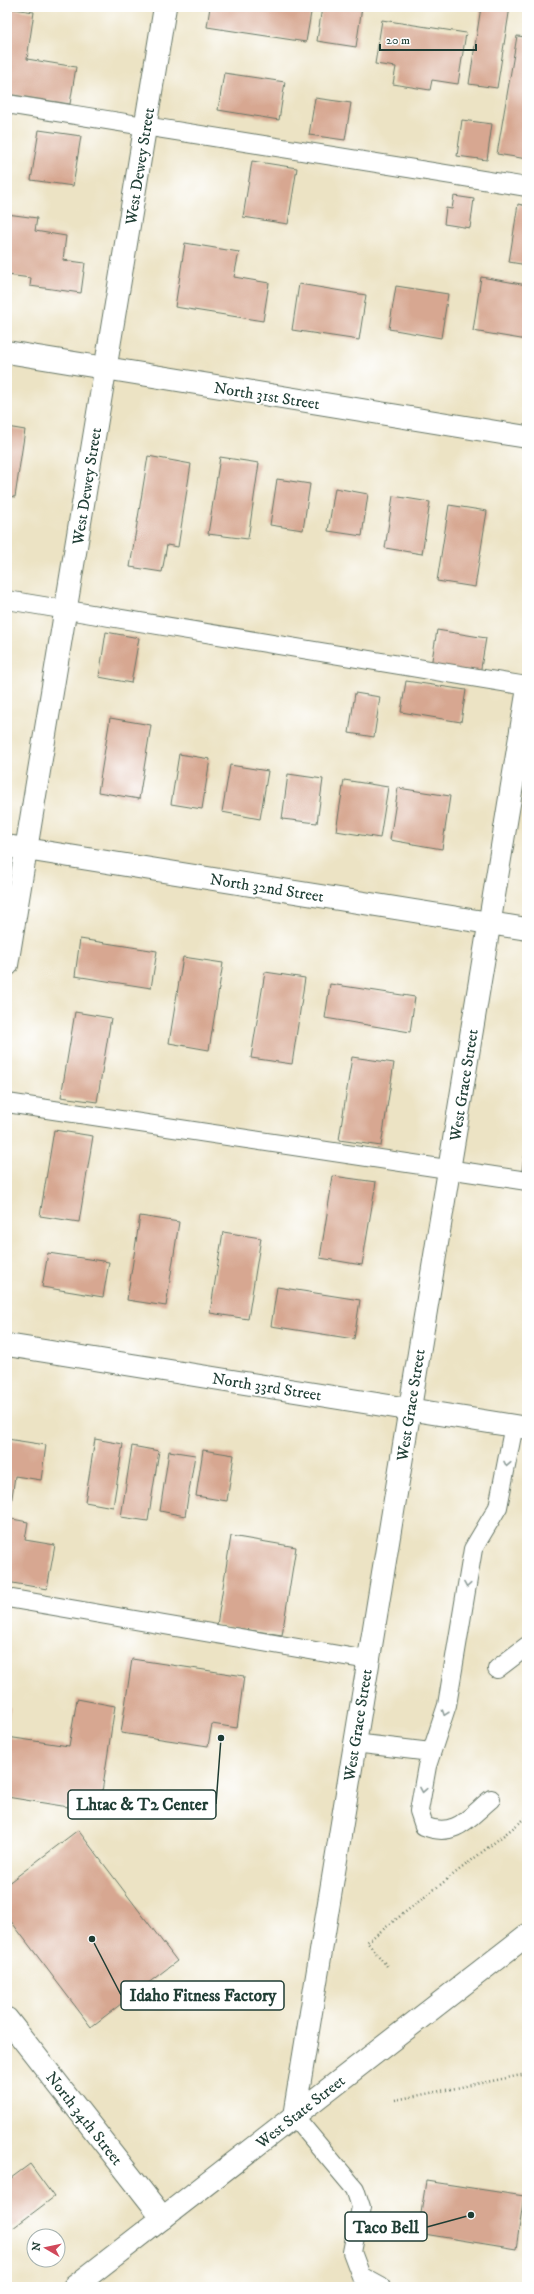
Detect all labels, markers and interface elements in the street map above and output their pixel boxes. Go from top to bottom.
scale bar [380,26,476,52]
text: 20 m [386,33,410,48]
street label: West Dewey Street [121,106,159,227]
street label: North 31st Street [212,378,321,414]
street label: West Dewey Street [68,426,106,547]
street label: North 32nd Street [209,869,325,907]
street label: West Grace Street [445,1028,483,1144]
street label: West Grace Street [392,1348,430,1464]
street label: North 33rd Street [211,1368,323,1406]
one-way arrow [503,1461,511,1467]
one-way arrow [463,1582,472,1588]
street label: West Grace Street [339,1668,377,1784]
one-way arrow [441,1710,449,1717]
one-way arrow [419,1787,427,1793]
callout: Lhtac & T2 Center [68,1790,216,1819]
text: Lhtac & T2 Center [76,1794,209,1816]
callout: Idaho Fitness Factory [121,1981,284,2010]
text: Idaho Fitness Factory [130,1985,277,2007]
street label: North 34th Street [41,2068,127,2169]
street label: West State Street [251,2071,349,2153]
callout: Taco Bell [345,2212,427,2241]
text: Taco Bell [352,2217,420,2239]
north arrow [26,2228,66,2268]
text: N [29,2241,45,2252]

